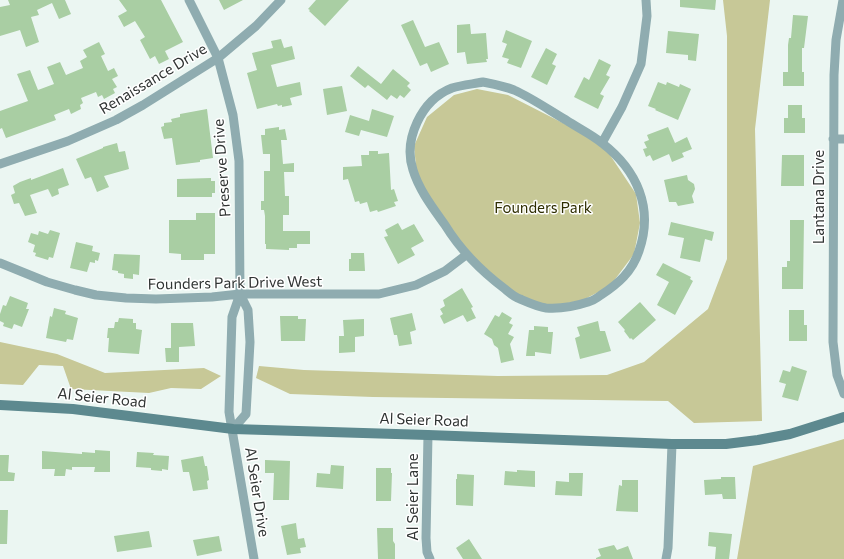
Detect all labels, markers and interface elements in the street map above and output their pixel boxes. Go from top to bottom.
street label: Renaissance Drive [96,40,210,118]
street label: Preserve Drive [210,118,234,218]
street label: Lantana Drive [810,150,828,244]
park label: Founders Park [494,199,592,217]
street label: Founders Park Drive West [148,272,322,294]
street label: Al Seier Road [57,384,147,412]
street label: Al Seier Road [379,409,469,431]
street label: Al Seier Drive [241,446,273,538]
street label: Al Seier Lane [404,453,422,541]

